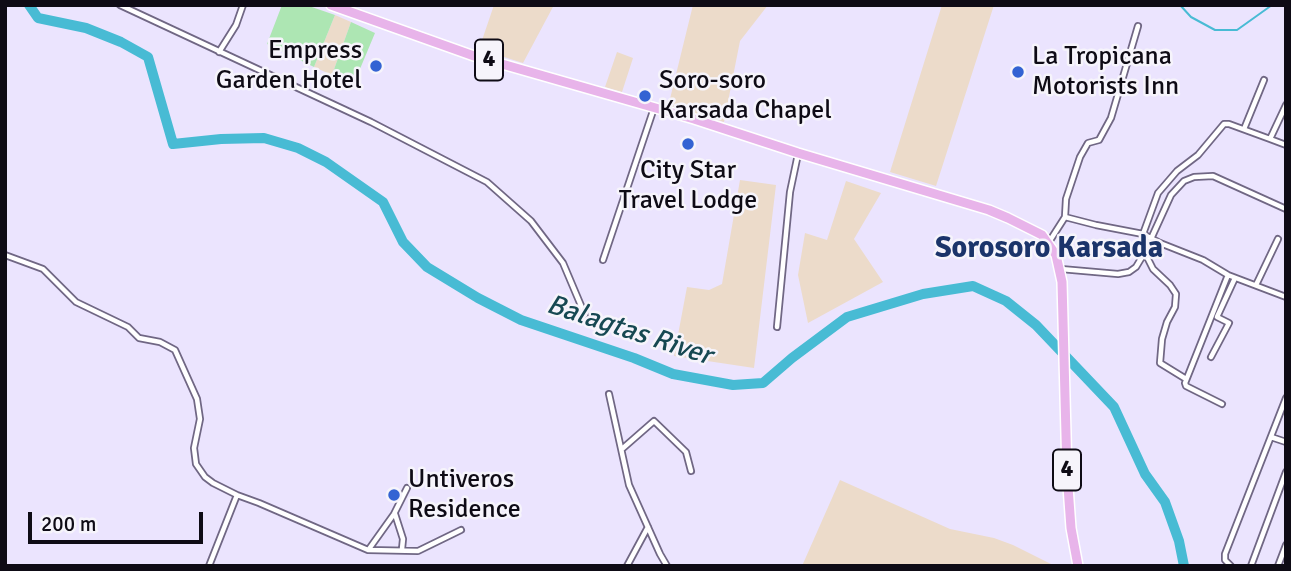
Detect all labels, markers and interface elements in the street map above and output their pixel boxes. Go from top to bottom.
place label: Empress Garden Hotel [216,35,362,96]
road number: 4 [475,40,503,80]
place label: La Tropicana Motorists Inn [1032,41,1179,102]
marker: Empress Garden Hotel [368,58,384,74]
marker: La Tropicana Motorists Inn [1010,64,1026,80]
place label: Soro-soro Karsada Chapel [659,65,832,126]
marker: Soro-soro Karsada Chapel [637,88,653,104]
marker: City Star Travel Lodge [680,136,696,152]
place label: City Star Travel Lodge [619,155,757,216]
district label: Sorosoro Karsada [935,231,1163,267]
water label: Balagtas River [542,289,716,373]
road number: 4 [1053,449,1081,490]
place label: Untiveros Residence [408,464,521,526]
marker: Untiveros Residence [386,487,402,503]
scale bar [32,498,206,542]
text: 200 m [41,511,96,537]

